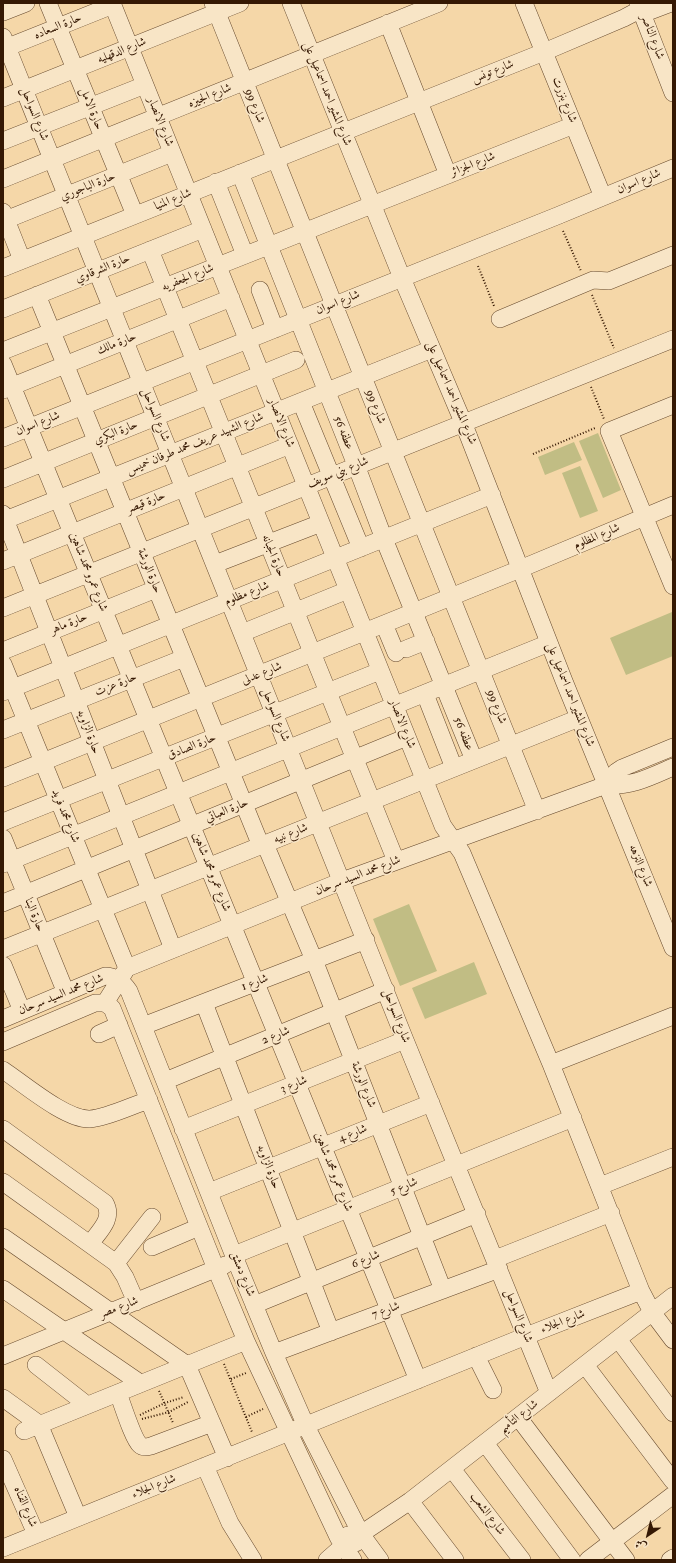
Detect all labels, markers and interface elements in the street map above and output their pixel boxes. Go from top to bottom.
street label: حارة السعاده [32,11,84,43]
street label: شارع الناصر [637,13,667,61]
street label: شارع الدقهليه [95,35,149,67]
street label: شارع المشير احمد اسماعيل على [300,40,354,148]
street label: شارع تونس [470,57,516,87]
street label: شارع بنزرت [548,75,580,125]
street label: شارع الجيزه [186,81,234,111]
street label: شارع السواحل [17,85,51,143]
street label: حارة الامل [76,86,106,132]
street label: شارع 99 [241,87,267,125]
street label: شارع الانصار [144,95,176,149]
street label: شارع الجزائر [448,149,498,181]
street label: شارع اسوان [615,166,663,198]
street label: حارة الباجوري [58,169,118,205]
street label: شارع المنيا [152,186,194,214]
street label: حارة الشرقاوي [73,251,133,287]
street label: شارع الجعفريه [160,261,216,295]
street label: شارع اسوان [314,288,362,318]
street label: حارة مالك [95,330,139,358]
street label: شارع المشير احمد اسماعيل على [423,339,479,447]
street label: شارع السواحل [138,386,172,444]
street label: شارع 99 [362,388,388,426]
street label: شارع الانصار [265,396,297,450]
street label: شارع اسوان [14,409,62,439]
street label: شارع الشهيد عريف محمد طرفان خميس [124,410,266,478]
street label: عطفه 56 [330,414,356,452]
street label: حارة البكري [92,418,140,448]
street label: شارع بني سويف [305,454,371,492]
street label: حارة قيصر [124,489,168,517]
street label: شارع المظلوم [572,521,622,553]
street label: شارع عمرو محمد شاهين [66,530,110,614]
street label: حارة الجبانه [258,533,288,579]
street label: حارة الورشة [134,547,164,595]
street label: شارع مظلوم [223,579,271,609]
street label: حارة ماهر [48,610,90,638]
street label: شارع المشير احمد اسماعيل على [543,641,597,749]
street label: شارع عدلى [240,659,284,689]
street label: حارة عزت [93,670,139,700]
street label: شارع السواحل [258,686,292,744]
street label: شارع 99 [483,688,509,726]
street label: شارع الانصار [386,697,418,751]
street label: حارة الزاويه [73,708,103,756]
street label: عطفه 56 [450,715,476,753]
street label: حارة الصادق [165,731,219,763]
street label: شارع محمد فريد [48,787,82,845]
street label: حارة العباتي [203,796,251,826]
street label: شارع نبيه [272,821,310,847]
street label: شارع عمرو محمد شاهين [189,830,233,914]
street label: شارع النزهه [625,843,655,889]
street label: شارع محمد السيد سرحان [313,853,403,899]
street label: حارة البنا [21,896,47,934]
street label: شارع محمد السيد سرحان [16,971,106,1019]
street label: شارع 1 [240,971,270,995]
street label: شارع السواحل [379,987,413,1045]
street label: شارع 2 [260,1024,292,1048]
street label: شارع الورشة [347,1060,379,1110]
street label: شارع 3 [278,1073,310,1097]
street label: شارع 4 [336,1122,370,1146]
street label: شارع عمرو محمد شاهين [311,1130,355,1214]
street label: حارة الزاويه [253,1143,283,1191]
street label: شارع 5 [388,1175,420,1199]
street label: شارع 6 [350,1248,382,1272]
street label: شارع دمشق [226,1249,258,1299]
street label: شارع السواحل [501,1287,535,1345]
street label: شارع مصر [97,1294,141,1322]
street label: شارع 7 [370,1299,402,1323]
street label: شارع الجلاء [539,1307,587,1337]
street label: شارع التأميم [497,1397,541,1437]
street label: شارع الجلاء [130,1472,178,1502]
street label: شارع القناه [10,1485,40,1529]
street label: شارع الشعب [466,1490,508,1538]
north arrow [628,1515,668,1555]
text: ش [633,1537,649,1554]

